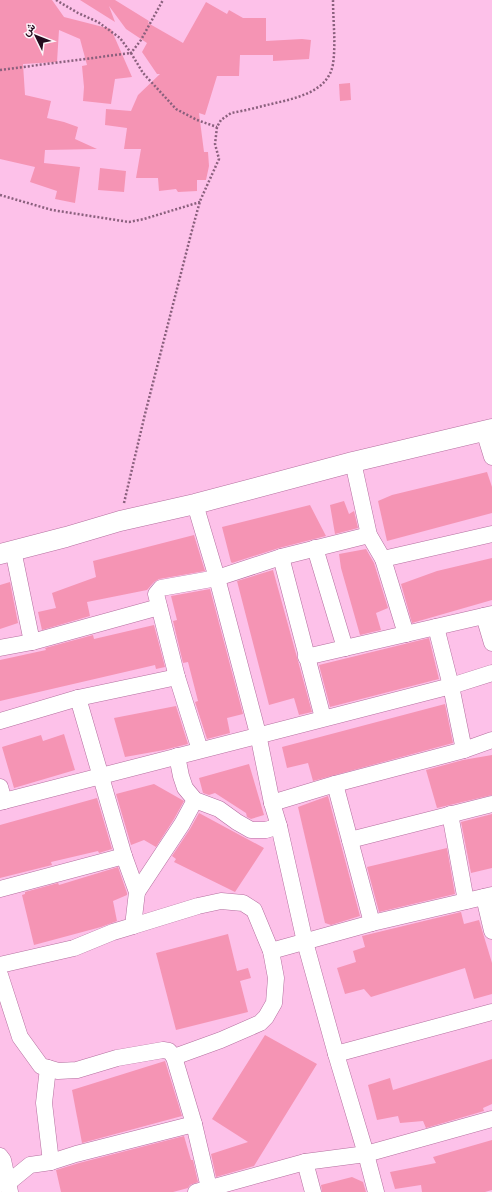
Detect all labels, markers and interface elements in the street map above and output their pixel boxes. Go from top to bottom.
north arrow [16,16,56,56]
text: ش [19,20,38,39]

